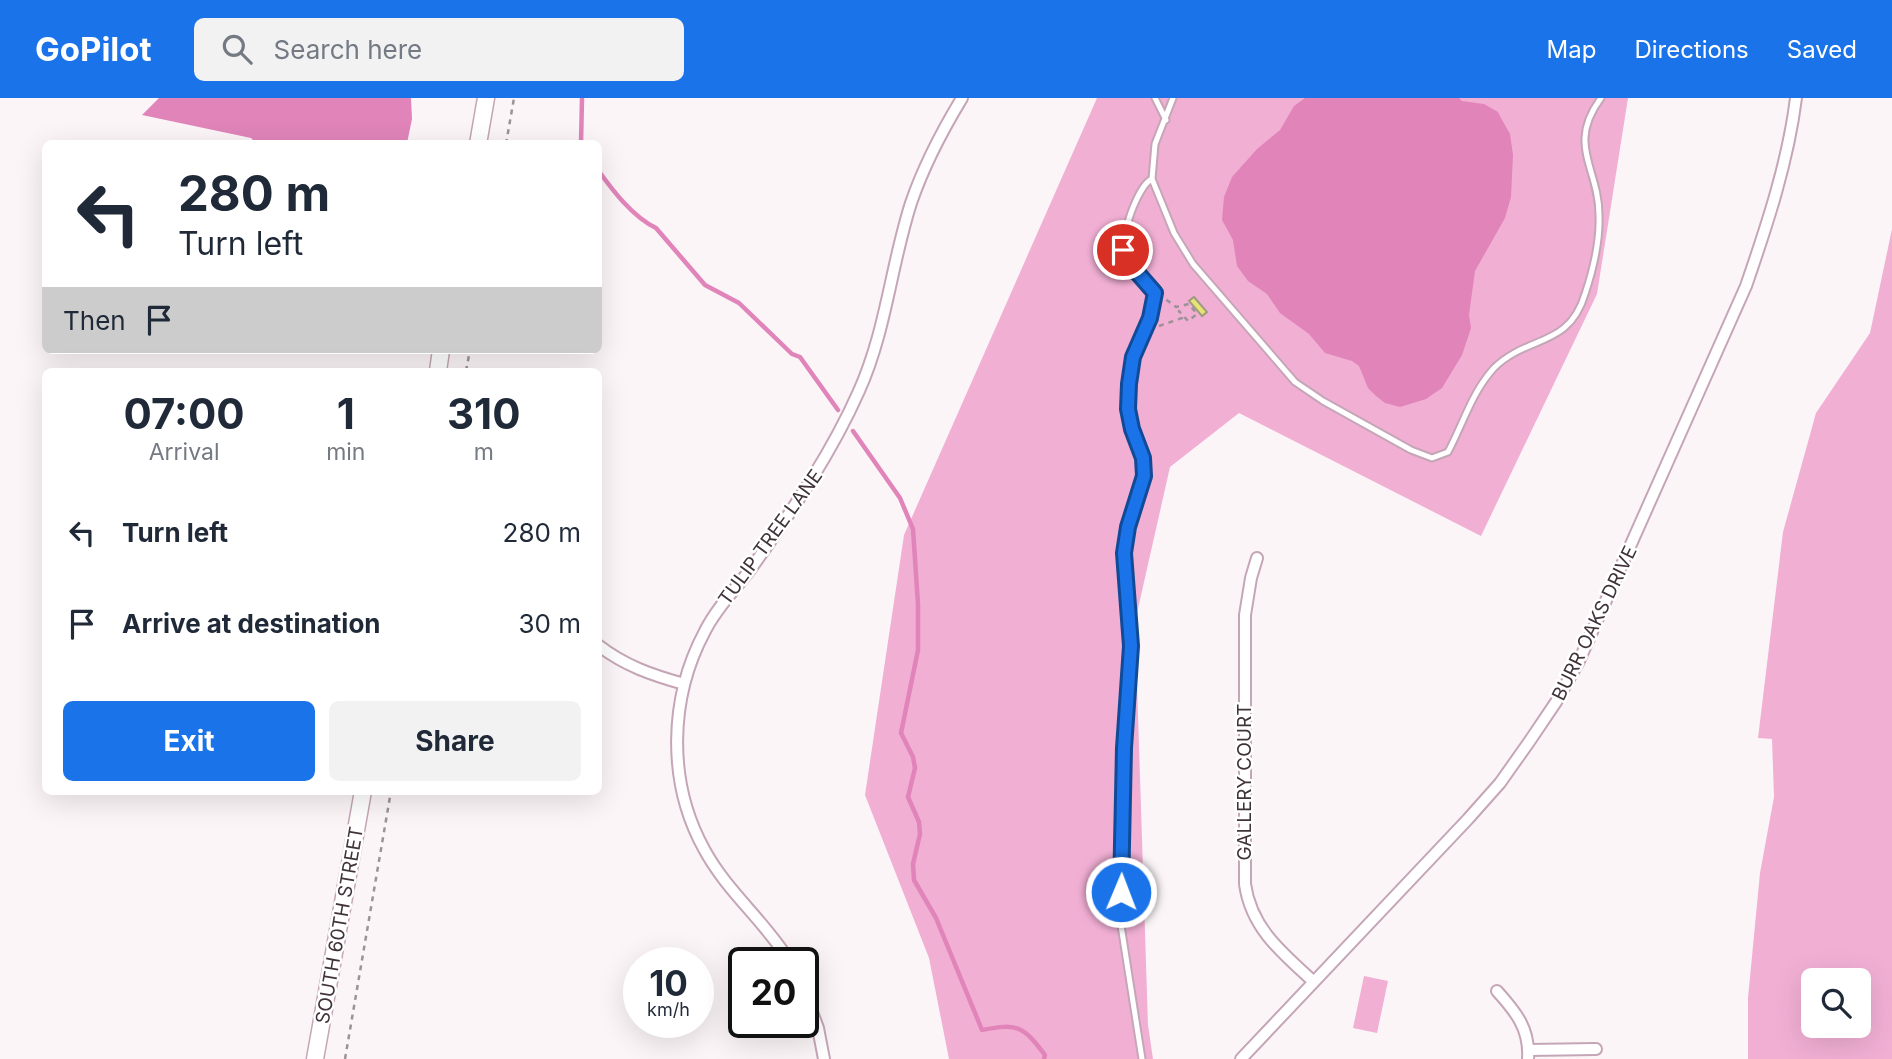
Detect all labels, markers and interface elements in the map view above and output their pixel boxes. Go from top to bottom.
search box [194,18,684,81]
text: GoPilot [35,29,152,69]
icon: search [218,30,256,68]
text: Search here [274,34,422,65]
text: Map [1547,35,1596,64]
text: Directions [1634,35,1749,64]
text: Saved [1787,35,1857,64]
text: 280 m [178,164,330,223]
icon: left [63,168,154,259]
pin [1093,220,1153,280]
text: Turn left [178,224,303,263]
icon: arrive [1104,231,1142,269]
icon: arrive [140,301,178,339]
text: Then [63,305,126,336]
text: 07:00 [123,388,245,439]
text: 1 [337,388,355,439]
text: 310 [447,388,521,439]
text: Arrival [149,438,219,466]
text: min [326,438,365,466]
text: m [474,438,494,466]
street label: TULIP TREE LANE [713,465,827,610]
icon: left [63,514,101,552]
text: Turn left [122,517,228,548]
text: 280 m [503,517,581,548]
street label: BURR OAKS DRIVE [1547,542,1642,704]
icon: arrive [63,605,101,643]
text: Arrive at destination [122,608,381,639]
text: 30 m [518,608,581,639]
button: Exit [63,701,315,781]
button: Share [329,701,581,781]
street label: GALLERY COURT [1233,704,1256,860]
street label: SOUTH 60TH STREET [311,825,368,1026]
position arrow [1084,855,1158,929]
speed limit sign: 20 [728,947,819,1038]
text: 10 [649,962,688,1004]
map controls [1801,968,1871,1038]
button: search [1801,968,1871,1038]
text: km/h [647,999,690,1020]

